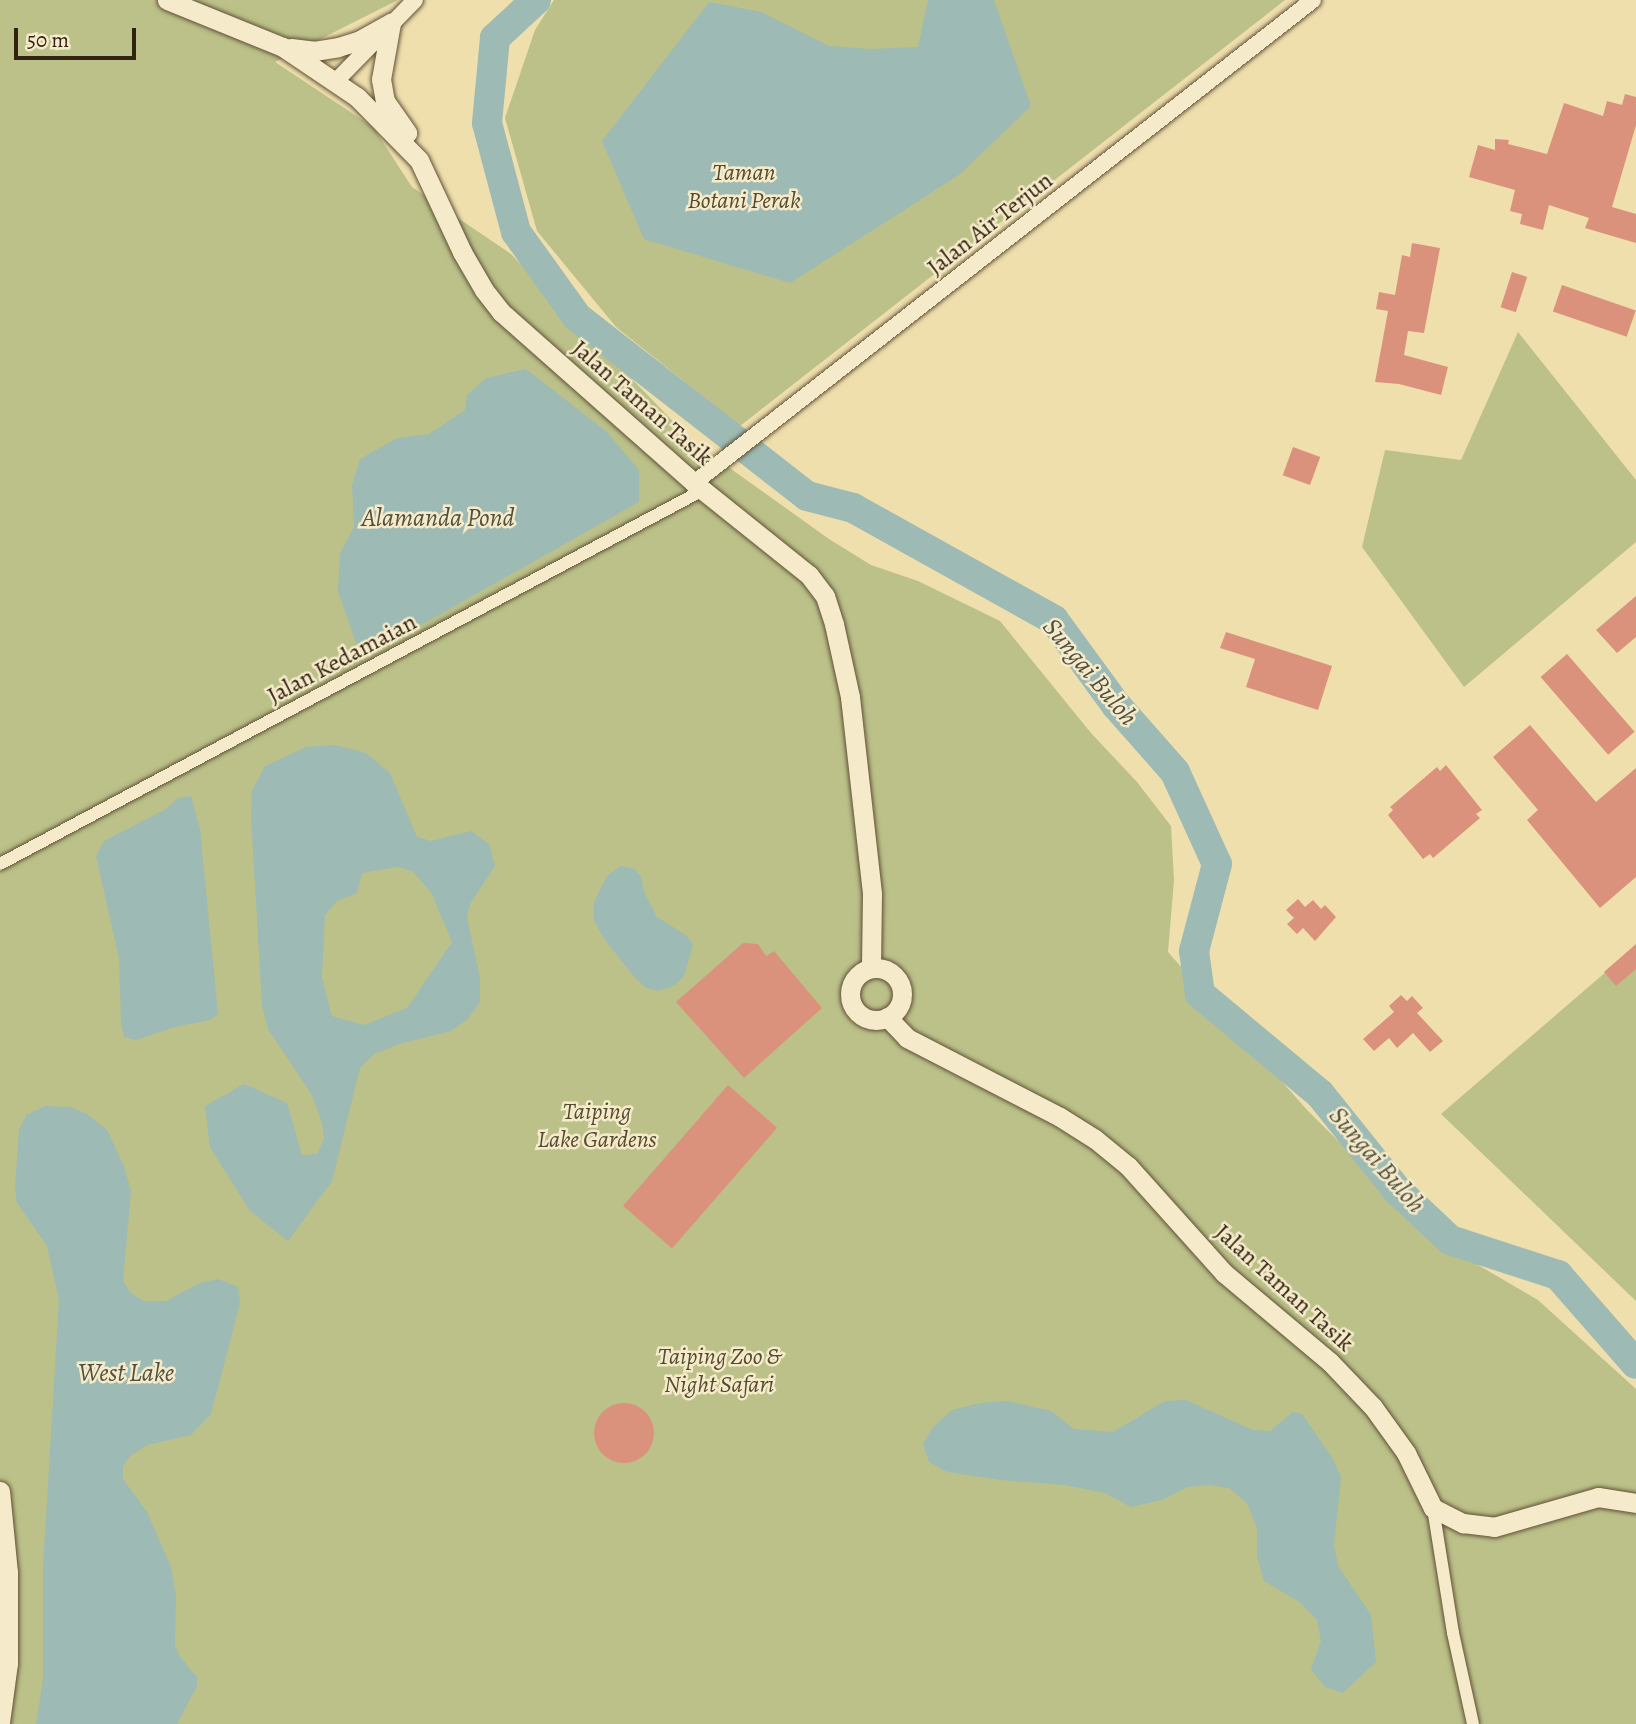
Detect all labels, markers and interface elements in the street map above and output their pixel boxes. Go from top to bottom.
scale bar [18,14,140,58]
text: 50 m [27,26,69,54]
park label: Taman Botani Perak [687,159,801,215]
street label: Jalan Air Terjun [922,166,1058,282]
street label: Jalan Taman Tasik [566,334,718,472]
water label: Alamanda Pond [362,502,514,534]
street label: Jalan Kedamaian [263,608,421,710]
water label: Sungai Buloh [1036,612,1144,732]
park label: Taiping Lake Gardens [537,1098,657,1154]
water label: Sungai Buloh [1322,1100,1432,1220]
street label: Jalan Taman Tasik [1209,1218,1359,1358]
park label: Taiping Zoo & Night Safari [658,1343,780,1399]
water label: West Lake [78,1357,174,1389]

